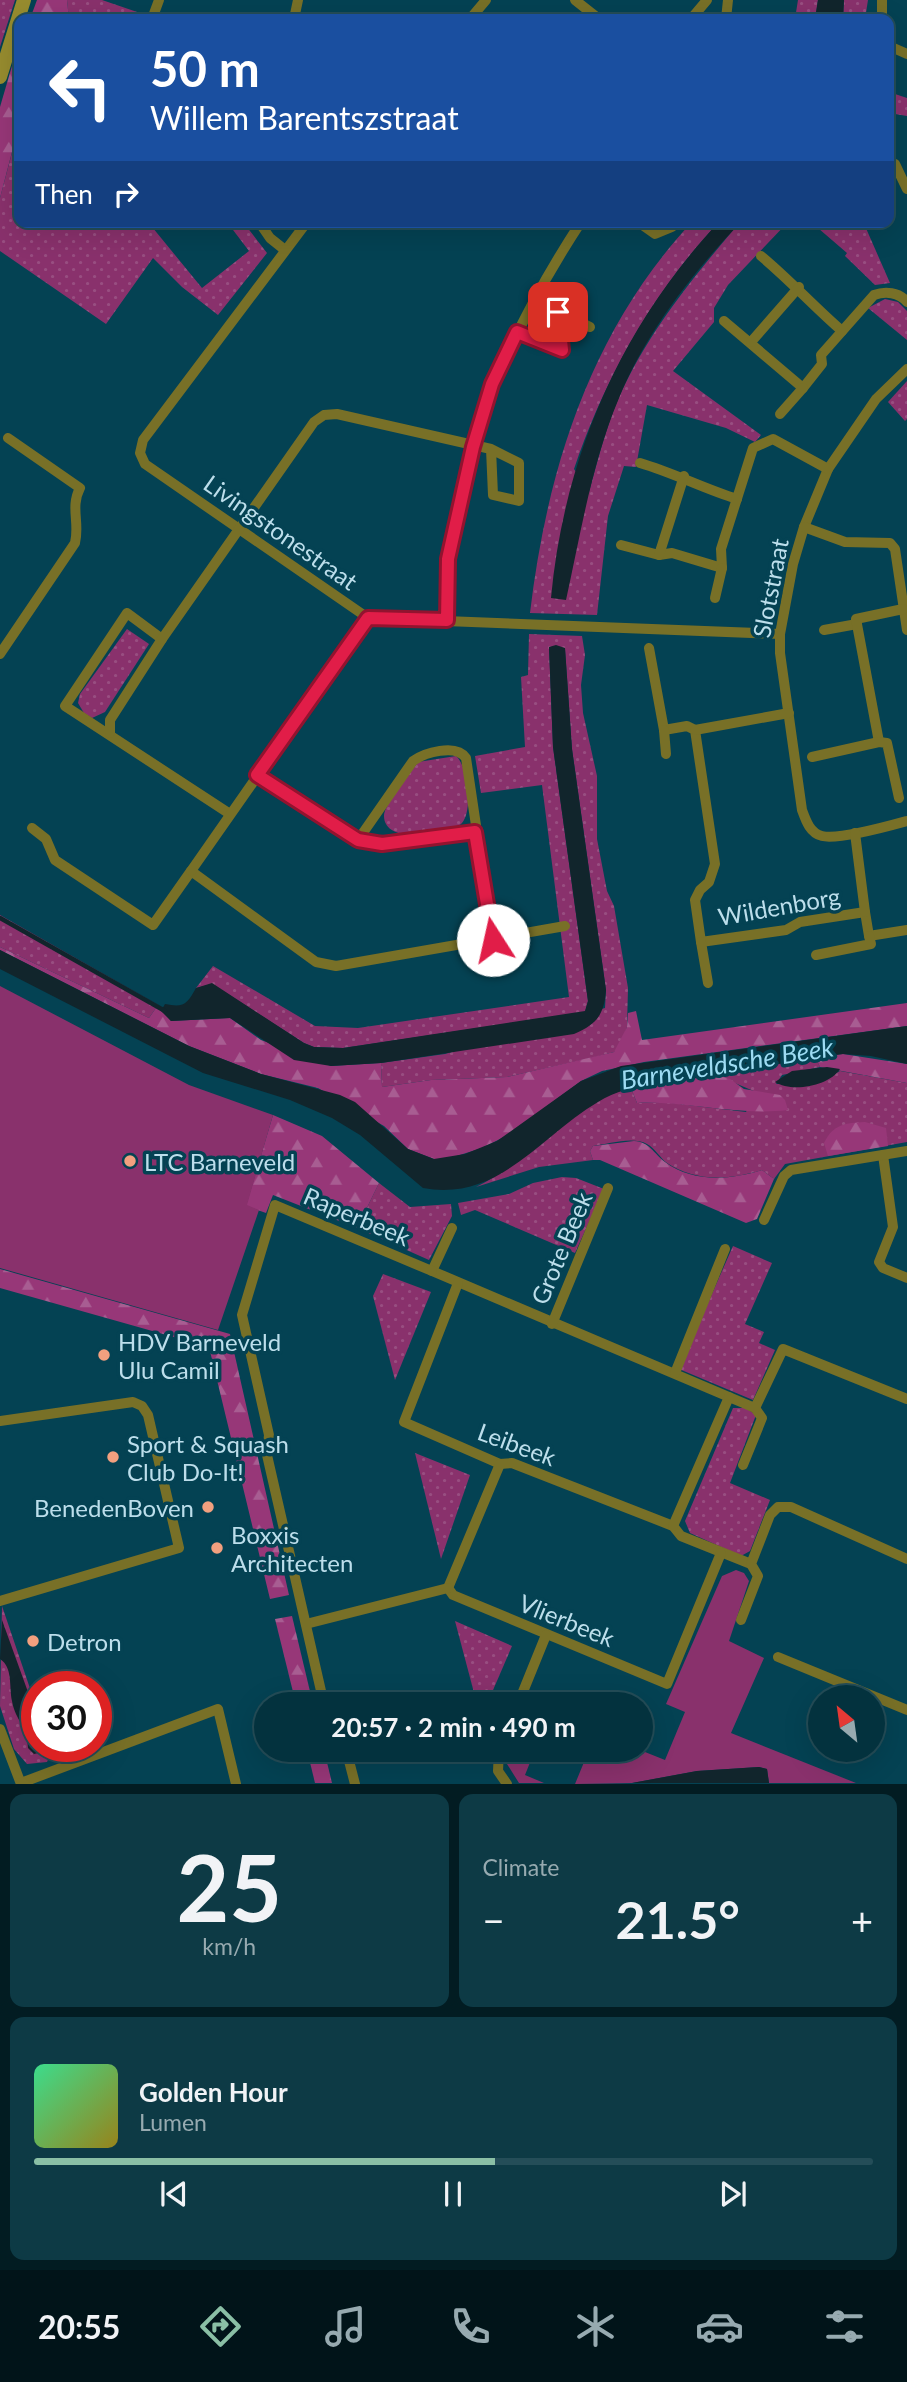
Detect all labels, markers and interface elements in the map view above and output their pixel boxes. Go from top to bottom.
text: 50 m [150,39,260,97]
icon: left [35,42,126,133]
text: Willem Barentszstraat [150,98,459,137]
icon: right [107,175,145,213]
text: Then [35,178,93,210]
pin [528,282,588,342]
icon: arrive [539,293,577,331]
street label: Livingstonestraat [199,468,364,596]
street label: Slotstraat [746,536,794,640]
street label: Wildenborg [716,881,842,931]
position arrow [456,903,530,977]
water label: Barneveldsche Beek [618,1030,836,1096]
place label: LTC Barneveld [144,1147,295,1176]
marker: LTC Barneveld [122,1153,138,1169]
street label: Raperbeek [299,1181,415,1252]
street label: Grote Beek [524,1187,598,1309]
place label: HDV Barneveld Ulu Camil [118,1327,281,1384]
marker: HDV Barneveld Ulu Camil [96,1347,112,1363]
street label: Leibeek [474,1417,561,1472]
place label: Sport & Squash Club Do-It! [127,1429,289,1486]
marker: Sport & Squash Club Do-It! [105,1449,121,1465]
place label: BenedenBoven [34,1493,194,1522]
marker: BenedenBoven [200,1499,216,1515]
place label: Boxxis Architecten [231,1520,353,1577]
marker: Boxxis Architecten [209,1540,225,1556]
street label: Vlierbeek [515,1588,620,1652]
place label: Detron [47,1627,122,1656]
marker: Detron [25,1633,41,1649]
speed limit sign: 30 [21,1671,112,1762]
north arrow [808,1685,886,1762]
map controls [808,1685,885,1762]
text: 20:57 · 2 min · 490 m [331,1711,576,1743]
text: 25 [176,1832,282,1941]
text: Climate [483,1853,559,1881]
text: 21.5° [616,1888,740,1950]
text: − [483,1897,505,1943]
text: + [851,1897,873,1943]
text: km/h [202,1932,256,1960]
text: Golden Hour [139,2076,288,2108]
text: Lumen [139,2108,207,2136]
icon: previous [155,2175,193,2213]
icon: pause [434,2175,472,2213]
icon: next [714,2175,752,2213]
icon: directions [196,2302,245,2351]
icon: music [321,2302,370,2351]
icon: phone [446,2302,495,2351]
icon: climate [571,2302,620,2351]
icon: car [695,2302,744,2351]
icon: filters [820,2302,869,2351]
text: 20:55 [38,2307,120,2346]

